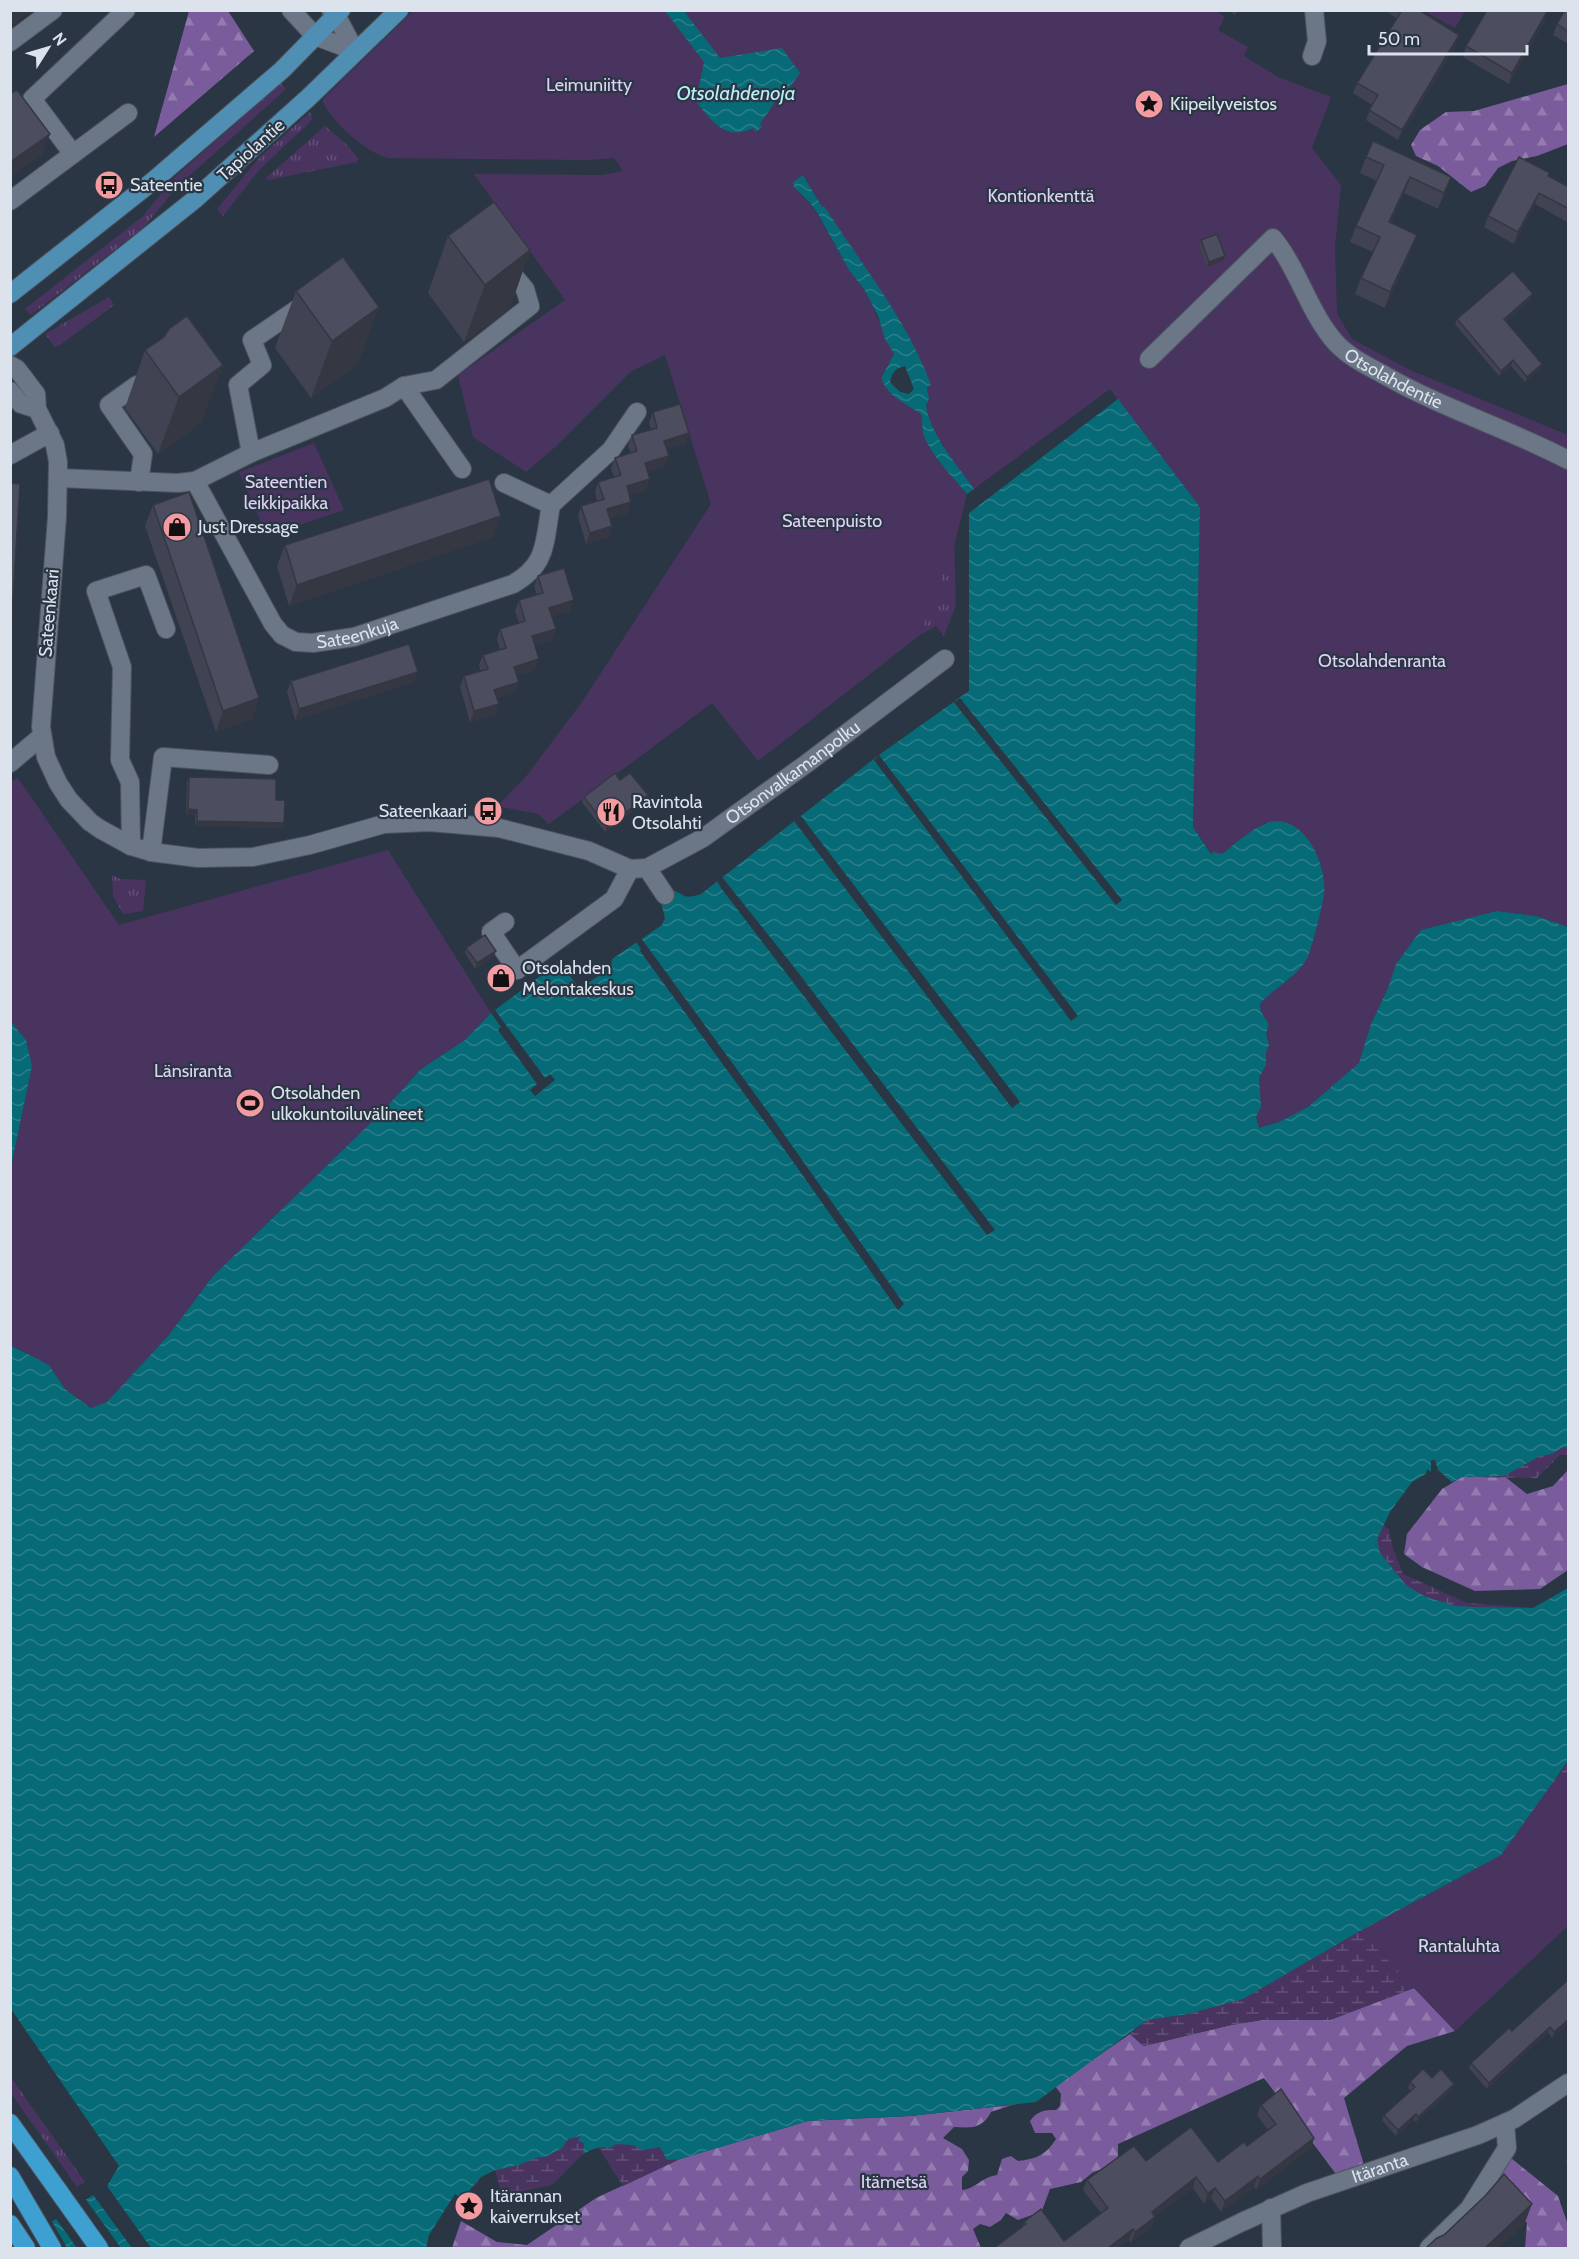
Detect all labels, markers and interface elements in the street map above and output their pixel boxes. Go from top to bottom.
north arrow [18,18,78,78]
scale bar [1369,18,1526,56]
text: 50 m [1378,28,1420,50]
text: N [49,29,71,50]
park label: Leimuniitty [546,74,632,96]
water label: Otsolahdenoja [676,81,796,105]
place icon: Kiipeilyveistos [1133,88,1165,120]
place label: Kiipeilyveistos [1170,93,1277,115]
street label: Tapiolantie [213,114,289,186]
bus stop icon: Sateentie [93,169,125,201]
place label: Sateentie [130,174,202,196]
park label: Kontionkenttä [988,185,1095,207]
street label: Otsolahdentie [1340,343,1446,414]
park label: Sateentien leikkipaikka [244,471,329,514]
park label: Sateenpuisto [782,510,882,532]
shop icon: Just Dressage [161,511,193,543]
place label: Just Dressage [197,516,299,538]
street label: Sateenkaari [34,568,64,658]
street label: Sateenkuja [315,612,401,653]
park label: Otsolahdenranta [1318,650,1446,672]
street label: Otsonvalkamanpolku [721,716,865,829]
place label: Ravintola Otsolahti [632,791,703,834]
bus stop icon: Sateenkaari [472,795,504,827]
restaurant icon: Ravintola Otsolahti [595,796,627,828]
place label: Sateenkaari [379,800,467,822]
place label: Otsolahden Melontakeskus [522,957,634,1000]
shop icon: Otsolahden Melontakeskus [485,962,517,994]
park label: Länsiranta [154,1060,232,1082]
place label: Otsolahden ulkokuntoiluvälineet [271,1082,423,1125]
sports icon: Otsolahden ulkokuntoiluvälineet [234,1087,266,1119]
park label: Rantaluhta [1418,1935,1500,1957]
street label: Itäranta [1349,2148,1411,2188]
park label: Itämetsä [861,2171,928,2193]
place label: Itärannan kaiverrukset [490,2185,580,2228]
place icon: Itärannan kaiverrukset [453,2190,485,2222]

